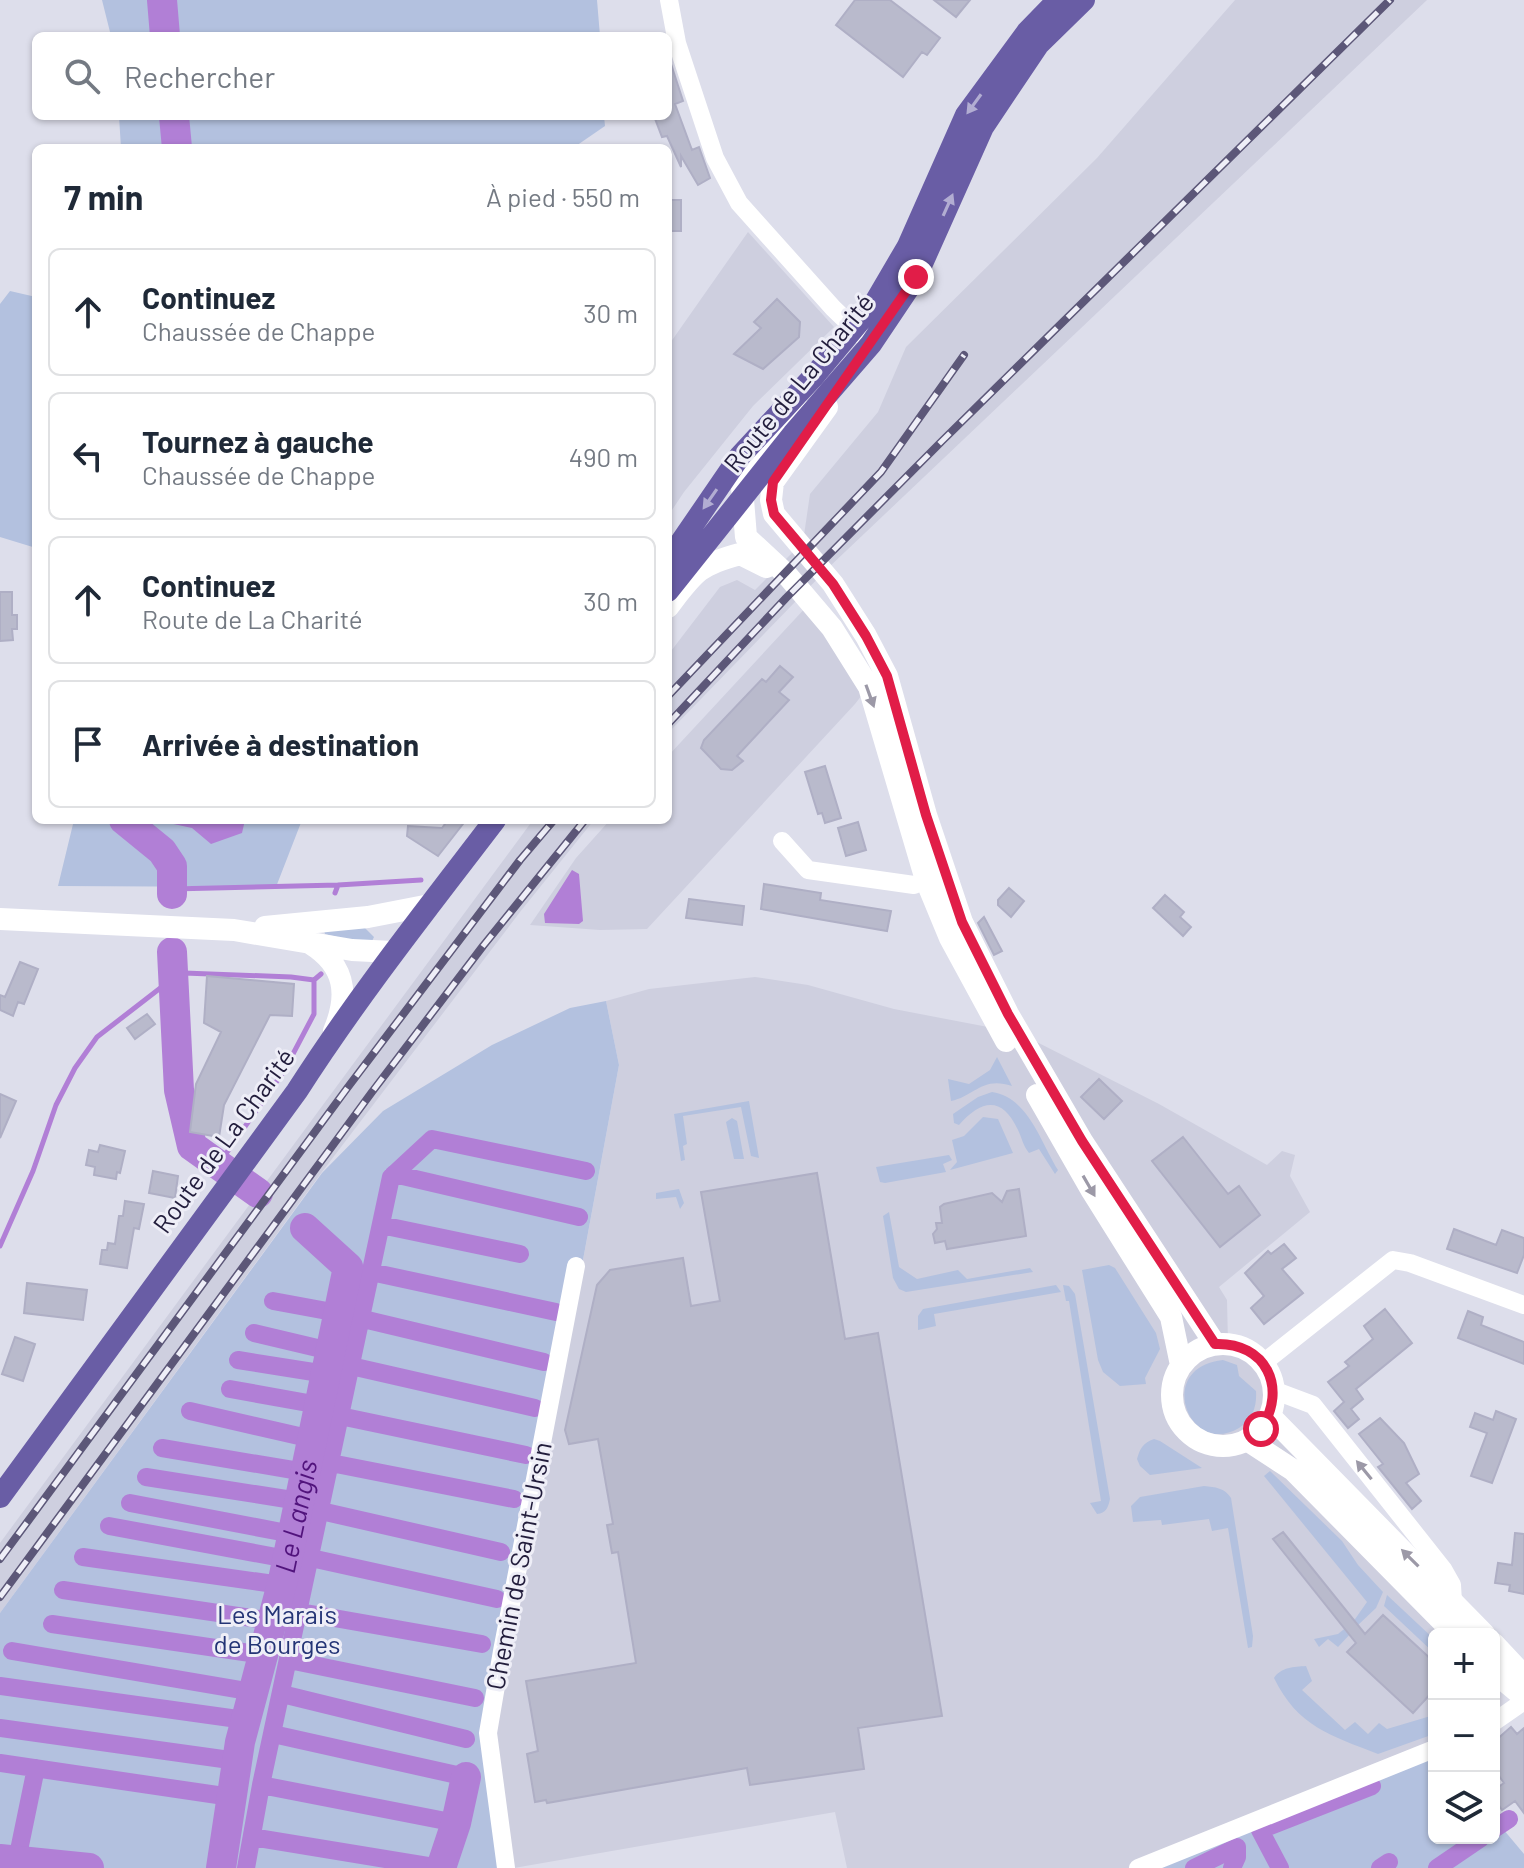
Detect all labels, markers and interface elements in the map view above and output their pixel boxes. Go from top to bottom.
search box [32,32,672,120]
icon: search [60,54,104,98]
text: Rechercher [124,58,275,94]
one-way arrow [967,94,983,114]
text: 7 min [64,176,143,217]
text: À pied · 550 m [486,181,640,212]
one-way arrow [941,194,955,217]
route end [898,259,934,295]
text: Continuez [142,279,275,315]
street label: Route de La Charité [716,287,879,478]
icon: ahead [66,290,110,334]
text: 30 m [583,297,638,328]
text: Chaussée de Chappe [142,315,375,346]
text: Tournez à gauche [142,423,374,459]
icon: left [66,434,110,478]
text: 490 m [569,441,638,472]
text: Chaussée de Chappe [142,459,375,490]
one-way arrow [703,489,718,510]
text: Continuez [142,567,275,603]
icon: ahead [66,578,110,622]
text: 30 m [583,585,638,616]
text: Route de La Charité [142,603,363,634]
one-way arrow [865,684,877,708]
icon: arrive [66,722,110,766]
text: Arrivée à destination [142,726,419,762]
street label: Route de La Charité [145,1042,300,1239]
one-way arrow [1082,1175,1096,1197]
route start [1243,1411,1279,1447]
street label: Chemin de Saint-Ursin [478,1439,557,1692]
water label: Le Langis [267,1457,324,1576]
one-way arrow [1357,1460,1373,1480]
one-way arrow [1401,1549,1420,1568]
park label: Les Marais de Bourges [214,1598,340,1659]
map controls [1428,1628,1500,1844]
button: + [1428,1628,1500,1700]
button: − [1428,1700,1500,1772]
button: layers [1428,1772,1500,1844]

